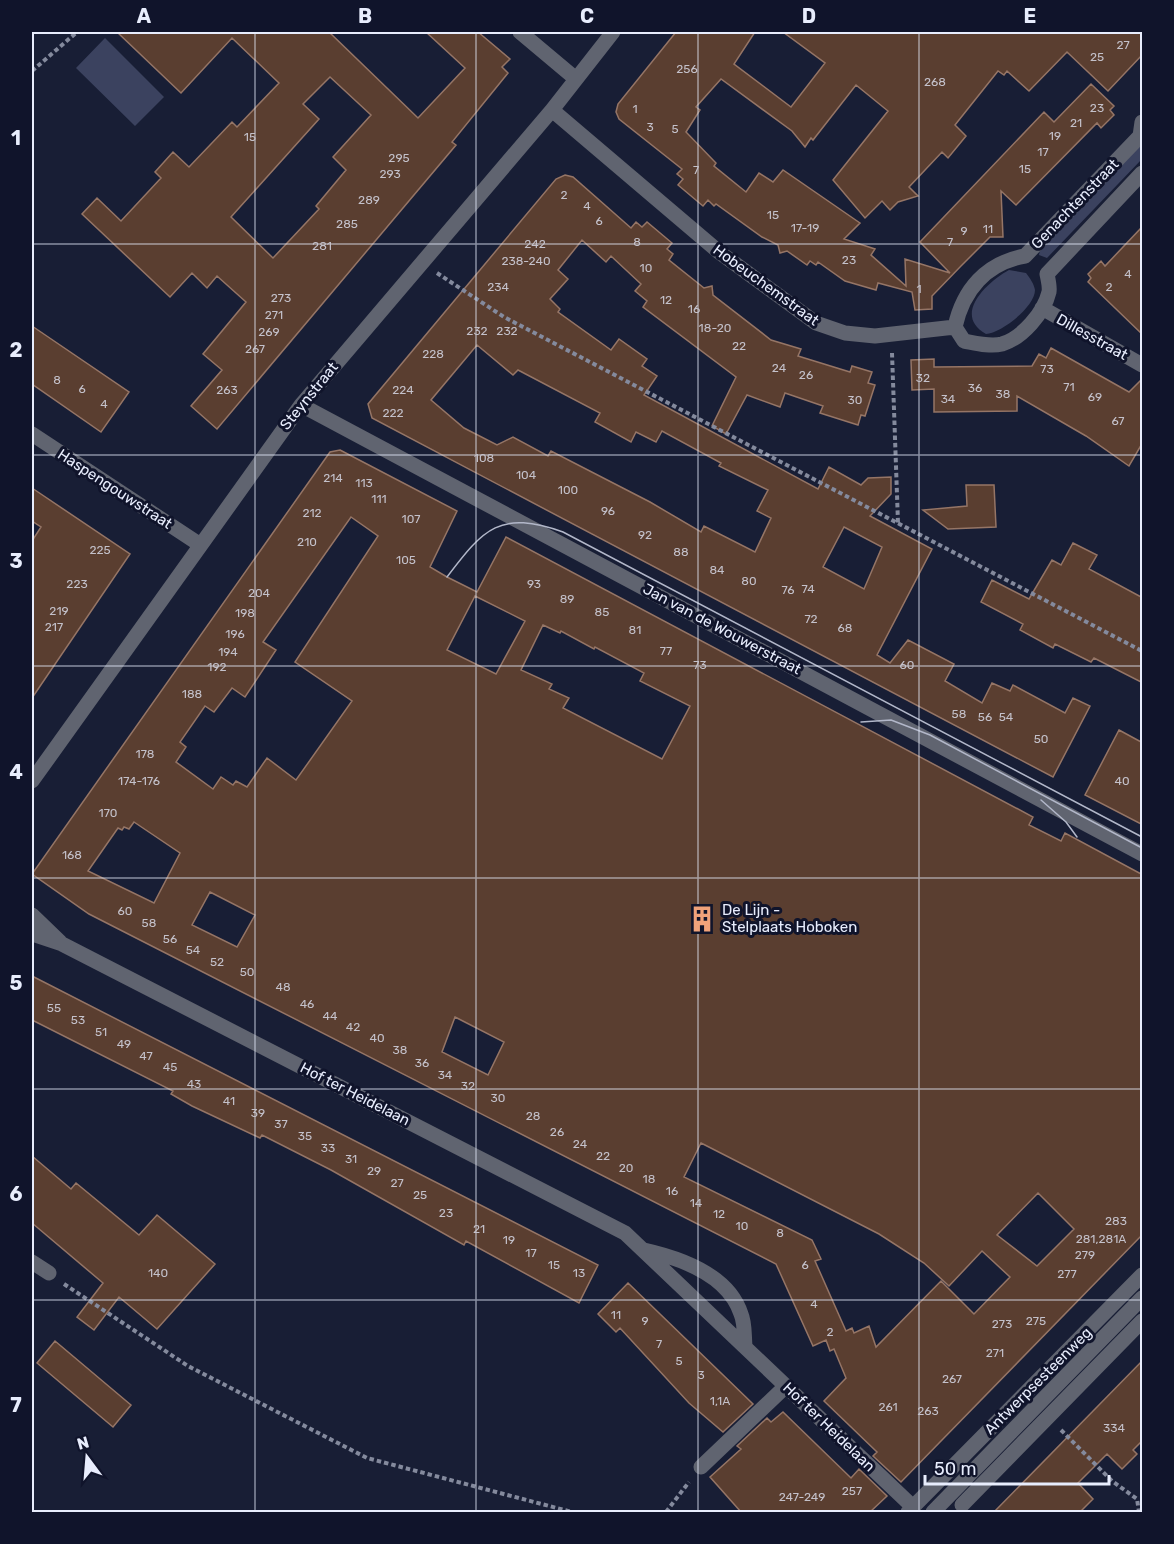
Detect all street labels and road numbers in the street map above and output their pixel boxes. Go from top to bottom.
street label: Genachtenstraat [1028,155,1123,253]
street label: Hobeuchemstraat [710,241,822,329]
street label: Dillesstraat [1053,310,1131,364]
street label: Steynstraat [276,358,342,434]
street label: Haspengouwstraat [54,445,176,533]
street label: Jan van de Wouwerstraat [640,580,804,678]
street label: Hof ter Heidelaan [297,1059,413,1129]
street label: Antwerpsesteenweg [981,1324,1095,1438]
street label: Hof ter Heidelaan [779,1379,879,1475]

